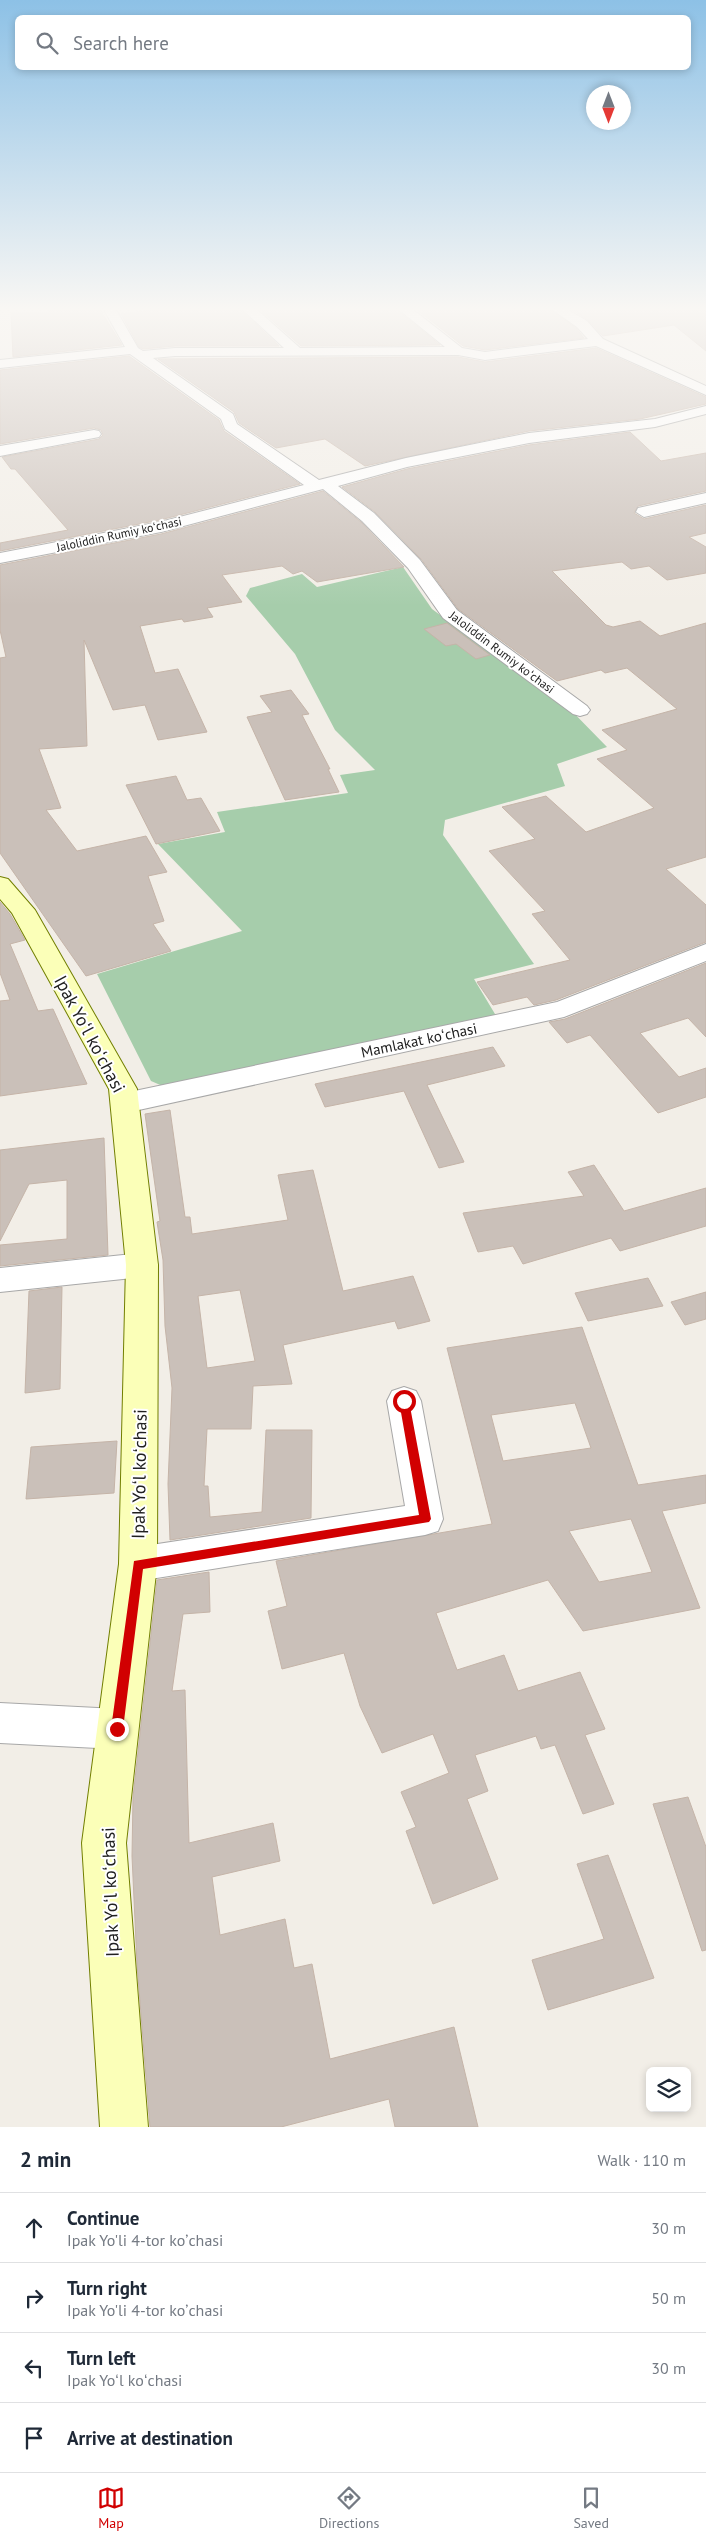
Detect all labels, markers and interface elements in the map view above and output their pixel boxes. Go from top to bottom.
search box [15,15,691,70]
icon: search [33,29,61,57]
text: Search here [73,31,169,55]
north arrow [586,85,631,130]
street label: Jaloliddin Rumiy koʻchasi [54,513,183,555]
street label: Jaloliddin Rumiy koʻchasi [446,607,558,696]
street label: Ipak Yoʻl koʻchasi [49,971,131,1097]
street label: Mamlakat koʻchasi [359,1018,479,1062]
route start [393,1390,416,1413]
street label: Ipak Yoʻl koʻchasi [126,1409,152,1539]
route end [106,1718,129,1741]
street label: Ipak Yoʻl koʻchasi [96,1827,124,1957]
map controls [646,2067,691,2112]
button: layers [646,2067,691,2112]
text: 2 min [20,2146,71,2173]
text: Walk · 110 m [597,2150,686,2170]
text: Continue [67,2206,139,2230]
icon: ahead [20,2214,48,2242]
text: 30 m [651,2218,686,2238]
text: Ipak Yo'li 4-tor koʼchasi [67,2230,223,2250]
text: Turn right [67,2276,147,2300]
icon: right [20,2284,48,2312]
text: 50 m [651,2288,686,2308]
text: Ipak Yo'li 4-tor koʼchasi [67,2300,223,2320]
text: Turn left [67,2346,136,2370]
icon: left [20,2354,48,2382]
text: 30 m [651,2358,686,2378]
text: Ipak Yoʻl koʻchasi [67,2370,182,2390]
icon: arrive [20,2424,48,2452]
text: Arrive at destination [67,2426,233,2450]
tab: Map [97,2484,125,2532]
tab: Directions [319,2484,379,2532]
tab: Saved [573,2484,609,2532]

